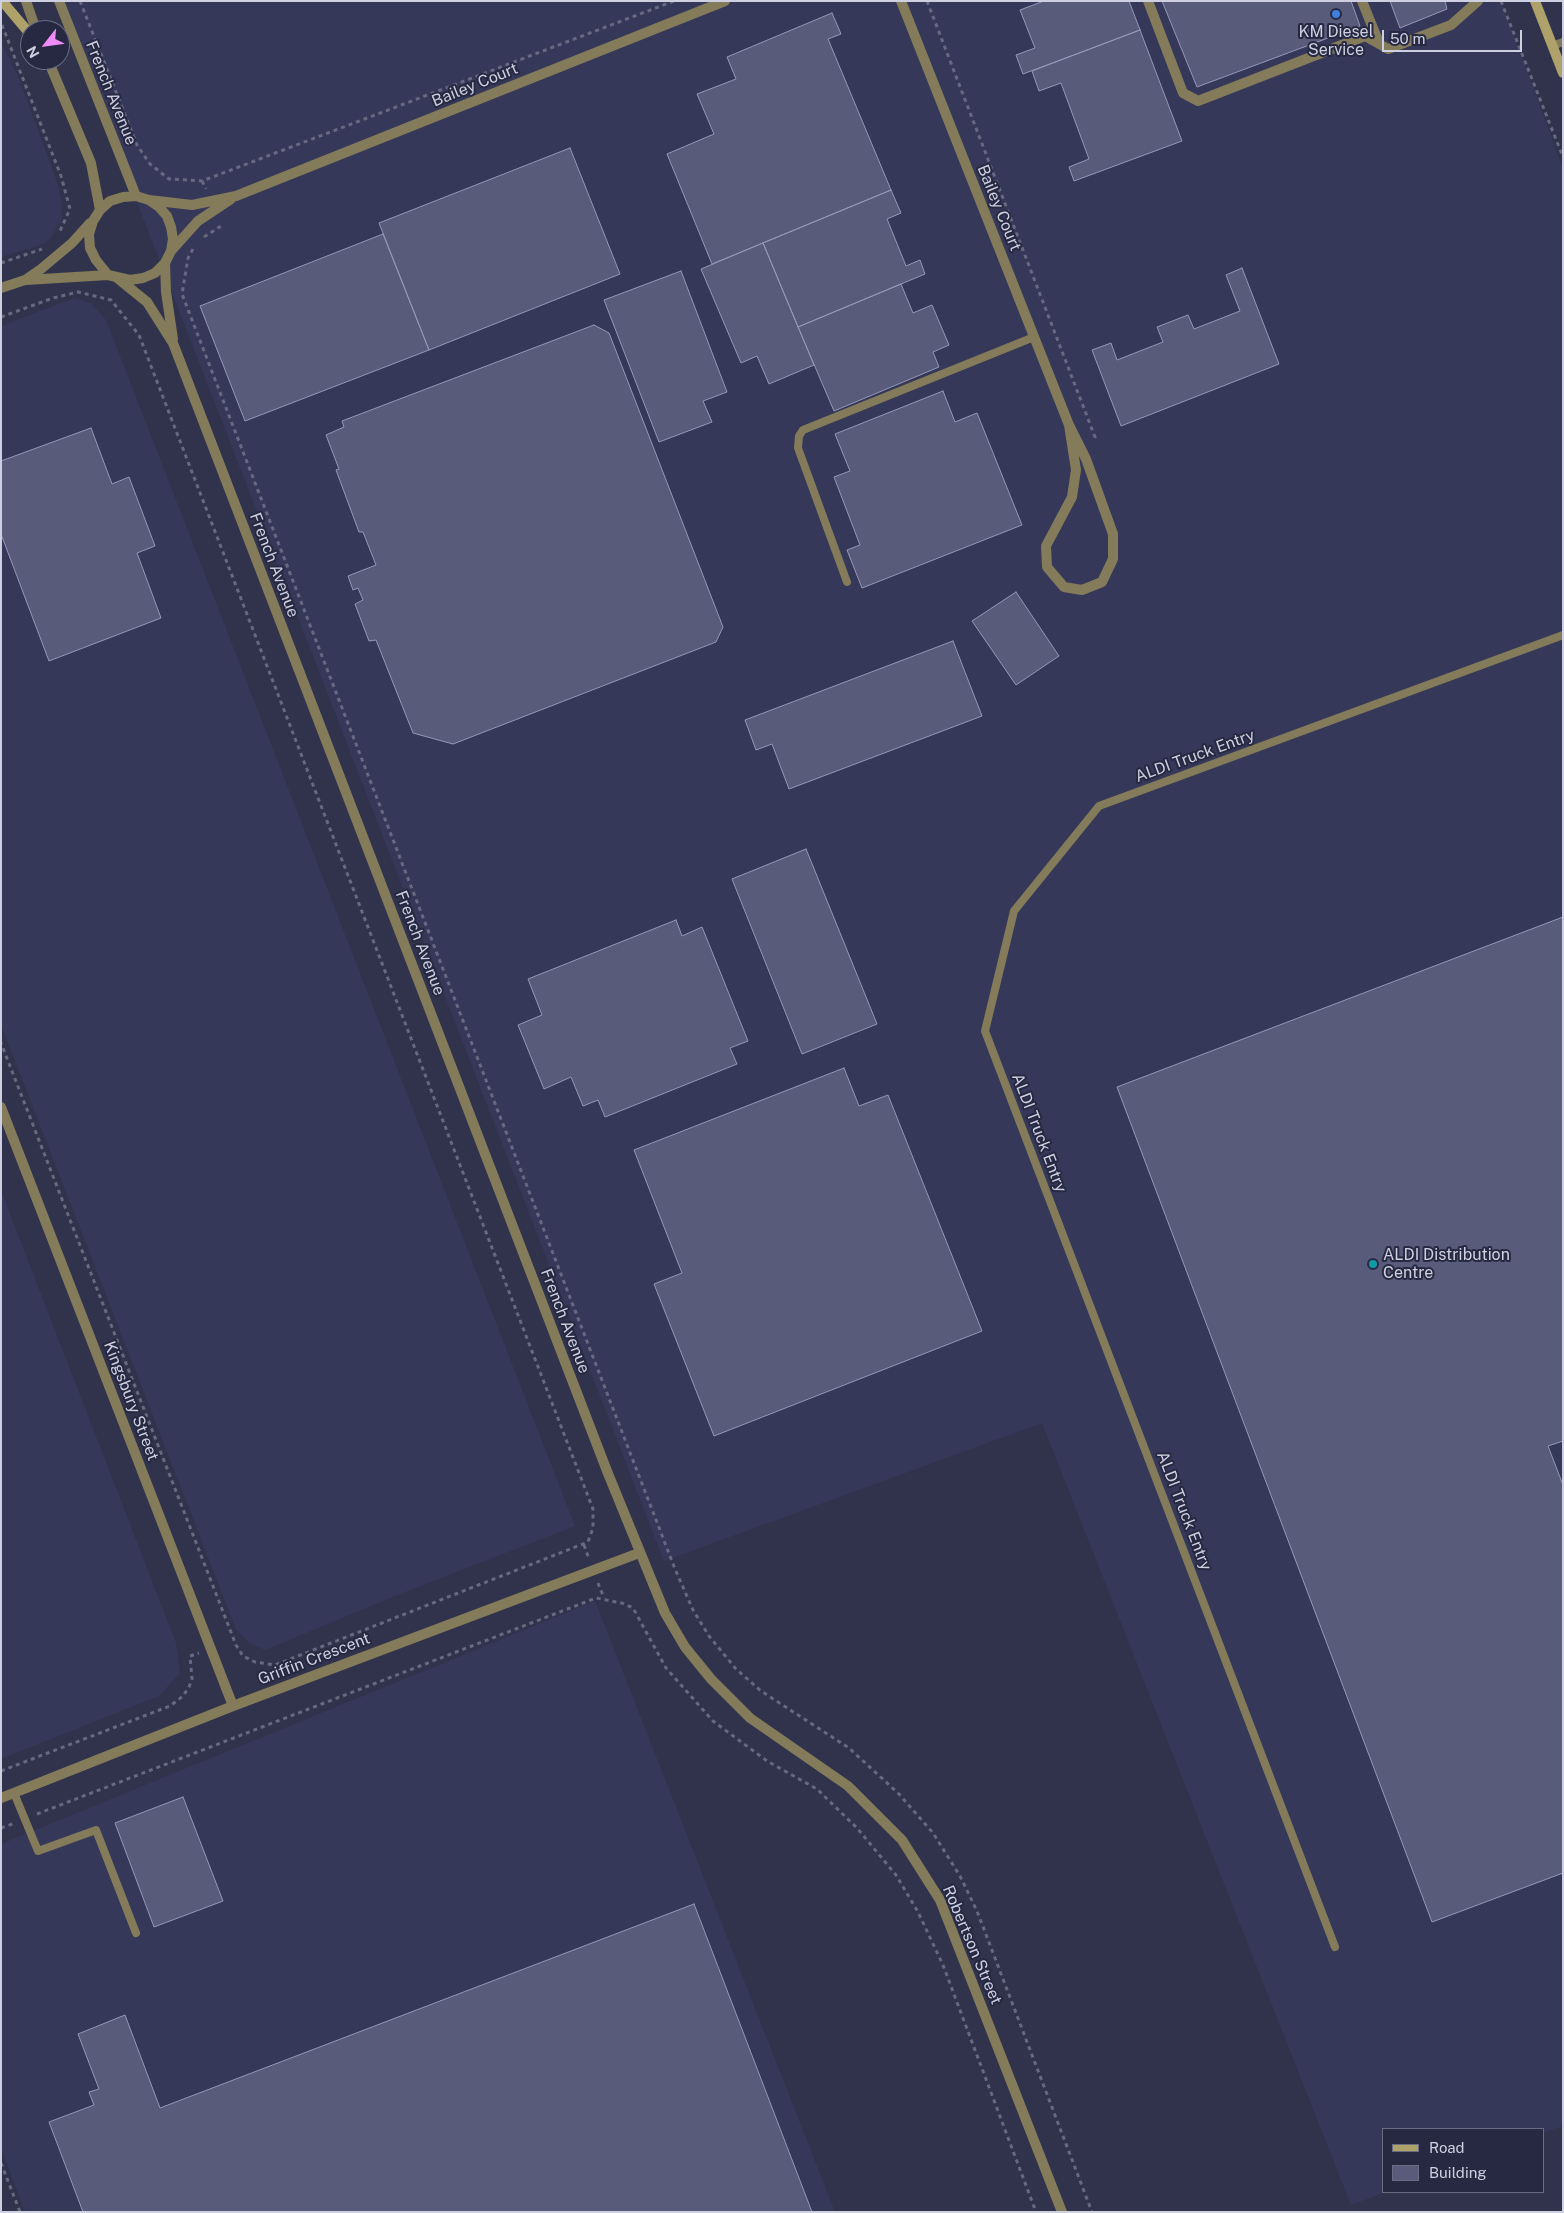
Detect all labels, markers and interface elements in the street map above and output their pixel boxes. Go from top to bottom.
marker: KM Diesel Service [1330,8,1342,20]
north arrow [20,20,70,70]
scale bar [1384,20,1524,52]
place label: KM Diesel Service [1298,22,1374,60]
text: 50 m [1390,30,1425,47]
street label: French Avenue [81,38,141,148]
text: N [23,43,43,61]
street label: Bailey Court [429,59,521,111]
street label: Bailey Court [973,162,1025,254]
street label: French Avenue [245,510,303,620]
street label: ALDI Truck Entry [1133,725,1257,787]
street label: French Avenue [391,888,449,998]
street label: ALDI Truck Entry [1007,1071,1071,1195]
place label: ALDI Distribution Centre [1383,1245,1510,1283]
marker: ALDI Distribution Centre [1367,1258,1379,1270]
street label: French Avenue [536,1266,594,1376]
street label: Kingsbury Street [99,1338,163,1464]
street label: ALDI Truck Entry [1152,1449,1216,1573]
street label: Griffin Crescent [255,1629,373,1689]
street label: Robertson Street [938,1883,1006,2007]
legend [1382,2128,1544,2193]
text: Road [1429,2139,1465,2156]
text: Building [1429,2164,1487,2181]

